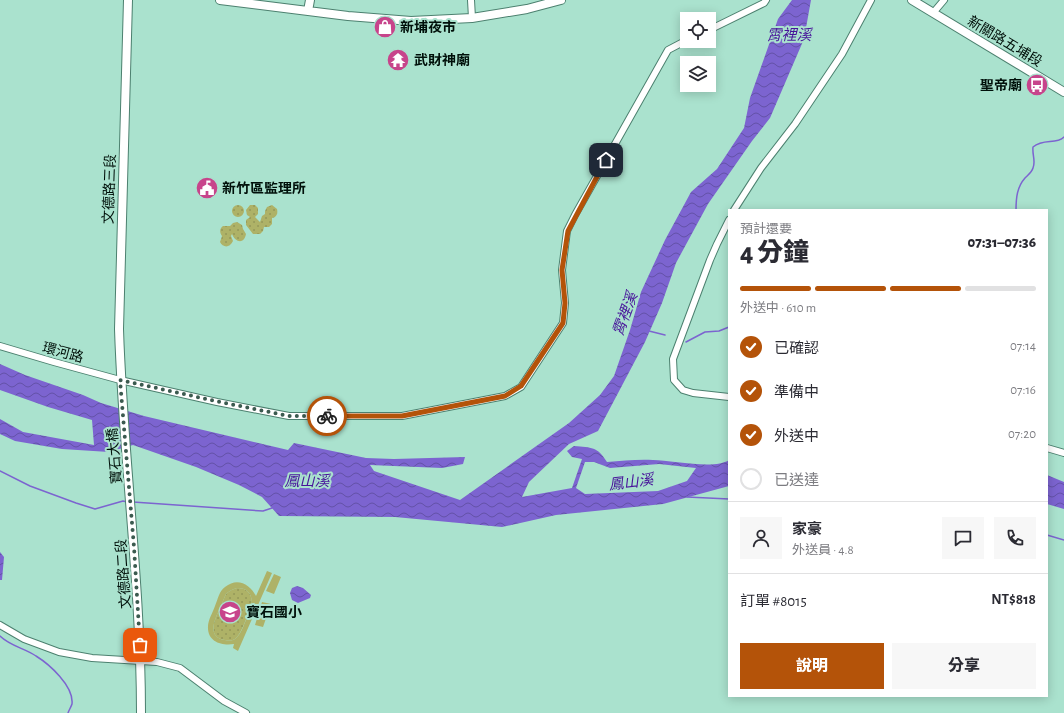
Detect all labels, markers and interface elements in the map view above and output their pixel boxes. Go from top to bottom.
map controls [680,12,716,92]
button: locate [680,12,716,48]
street label: 新關路五埔段 [965,13,1045,69]
shop icon: 新埔夜市 [372,14,398,40]
place label: 新埔夜市 [400,19,456,35]
water label: 霄裡溪 [766,27,813,43]
temple icon: 武財神廟 [385,47,411,73]
place label: 武財神廟 [414,52,470,68]
button: layers [680,56,716,92]
bus stop icon: 聖帝廟 [1024,72,1050,98]
place label: 聖帝廟 [980,77,1022,93]
pin [589,143,623,177]
icon: home [595,149,617,171]
street label: 文德路三段 [100,154,118,224]
public building icon: 新竹區監理所 [194,175,220,201]
place label: 新竹區監理所 [222,181,306,196]
text: 預計還要 [740,223,792,236]
text: 07:31–07:36 [968,235,1036,250]
text: 4 分鐘 [740,240,809,266]
water label: 霄裡溪 [610,288,641,338]
text: 外送中 · 610 m [740,302,816,315]
icon: check [740,336,762,358]
street label: 環河路 [41,340,85,365]
text: 07:14 [1010,340,1036,353]
text: 已確認 [774,341,819,356]
icon: check [740,380,762,402]
text: 07:16 [1010,384,1036,397]
text: 準備中 [774,385,819,400]
courier [307,396,347,436]
icon: bike [316,405,338,427]
icon: check [740,424,762,446]
street label: 寶石大橋 [105,427,124,485]
text: 07:20 [1008,428,1036,441]
text: 外送中 [774,429,819,444]
water label: 鳳山溪 [608,471,656,493]
water label: 鳳山溪 [284,473,331,489]
text: 已送達 [774,473,819,488]
button: person [740,517,782,559]
button: chat [942,517,984,559]
button: phone [994,517,1036,559]
text: 家豪 [792,522,822,537]
street label: 文德路二段 [113,539,133,609]
text: 外送員 · 4.8 [792,544,854,557]
text: NT$818 [991,592,1036,607]
text: 訂單 #8015 [740,594,807,609]
school or university icon: 寶石國小 [217,599,243,625]
place label: 寶石國小 [246,605,302,620]
pin [123,628,157,662]
icon: bag [129,634,151,656]
button: 說明 [740,643,884,689]
button: 分享 [892,643,1036,689]

